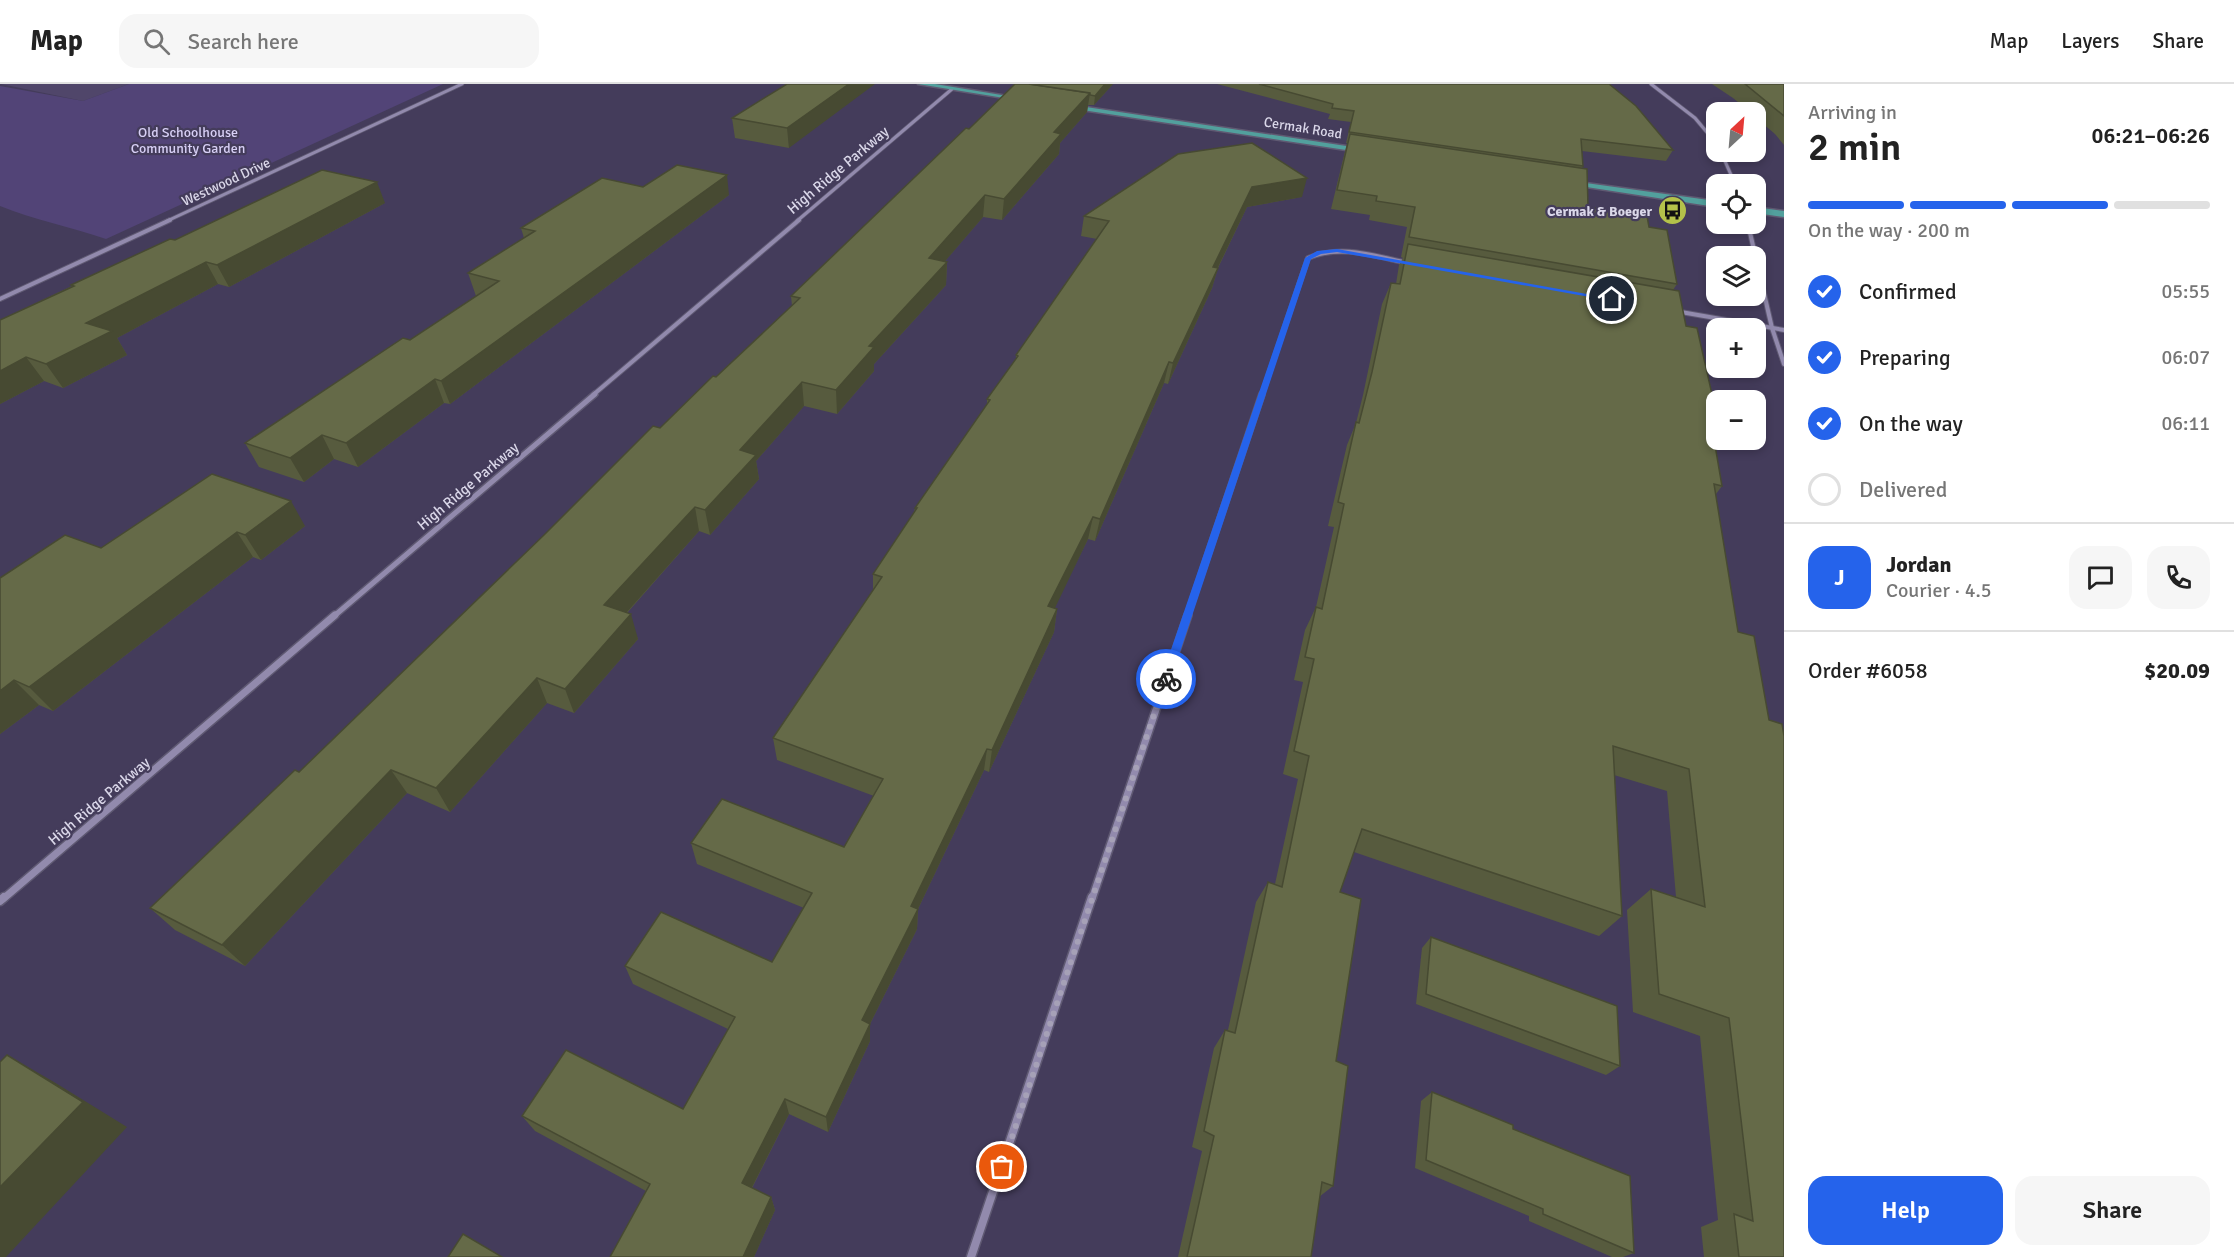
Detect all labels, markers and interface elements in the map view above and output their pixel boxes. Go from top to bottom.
search box [119,14,539,68]
text: Map [30,24,83,58]
icon: search [140,25,173,58]
text: Search here [188,28,299,55]
text: Map [1990,28,2028,54]
text: Layers [2061,28,2119,54]
text: Share [2152,28,2204,54]
text: Arriving in [1808,100,1897,125]
north arrow [1706,102,1766,162]
map controls [1706,102,1766,450]
street label: Cermak Road [1263,113,1343,143]
street label: High Ridge Parkway [783,122,893,218]
text: 06:21–06:26 [2092,122,2210,149]
text: 2 min [1808,123,1901,171]
park label: Old Schoolhouse Community Garden [131,124,245,157]
street label: Westwood Drive [179,154,273,210]
button: locate [1706,174,1766,234]
bus stop icon: Cermak & Boeger [1657,195,1689,227]
place label: Cermak & Boeger [1547,203,1652,220]
text: On the way · 200 m [1808,218,1970,243]
button: layers [1706,246,1766,306]
pin [1586,273,1637,324]
icon: check [1808,275,1841,308]
text: Confirmed [1859,278,1957,305]
text: 05:55 [2161,279,2210,304]
icon: home [1595,282,1628,315]
button: + [1706,318,1766,378]
icon: check [1808,341,1841,374]
text: Preparing [1859,344,1951,371]
text: 06:07 [2161,345,2210,370]
button: − [1706,390,1766,450]
icon: check [1808,407,1841,440]
text: On the way [1859,410,1963,437]
text: 06:11 [2161,411,2210,436]
street label: High Ridge Parkway [413,438,523,534]
text: Delivered [1859,476,1947,503]
button: chat [2069,546,2132,609]
button: phone [2147,546,2210,609]
text: Jordan [1886,551,1952,578]
text: J [1834,564,1845,591]
text: Courier · 4.5 [1886,578,1992,603]
courier [1136,649,1196,709]
text: Order #6058 [1808,657,1928,684]
text: $20.09 [2144,657,2210,684]
icon: bike [1150,663,1183,696]
street label: High Ridge Parkway [44,753,154,849]
pin [976,1141,1027,1192]
icon: bag [985,1150,1018,1183]
button: Help [1808,1176,2003,1245]
button: Share [2015,1176,2210,1245]

